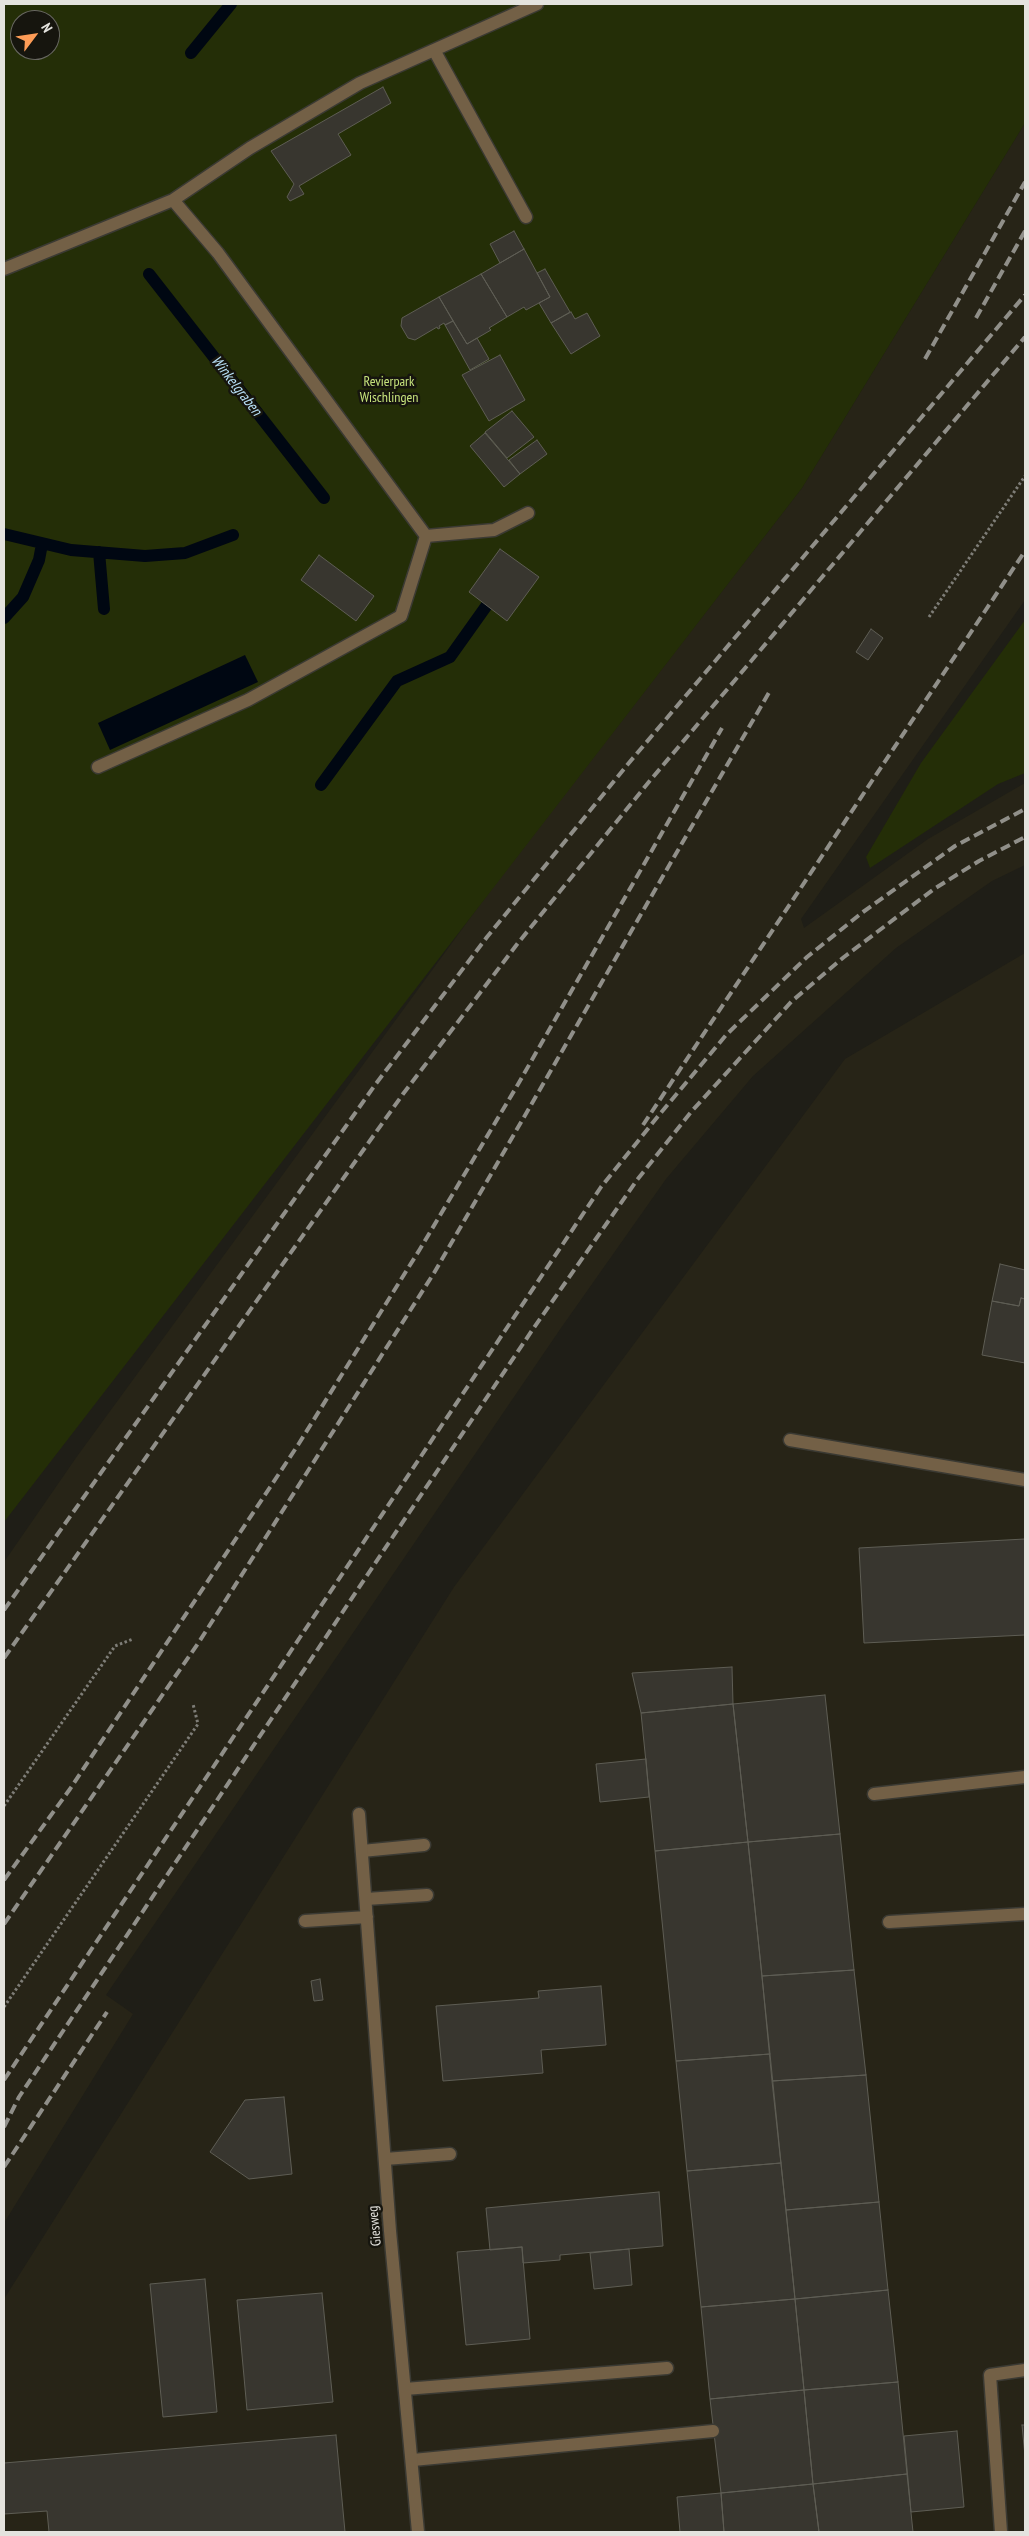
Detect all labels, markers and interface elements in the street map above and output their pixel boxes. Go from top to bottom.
north arrow [10,10,60,60]
text: N [37,20,57,36]
water label: Winkelgraben [207,352,265,420]
park label: Revierpark Wischlingen [360,374,418,407]
street label: Giesweg [365,2205,385,2247]

